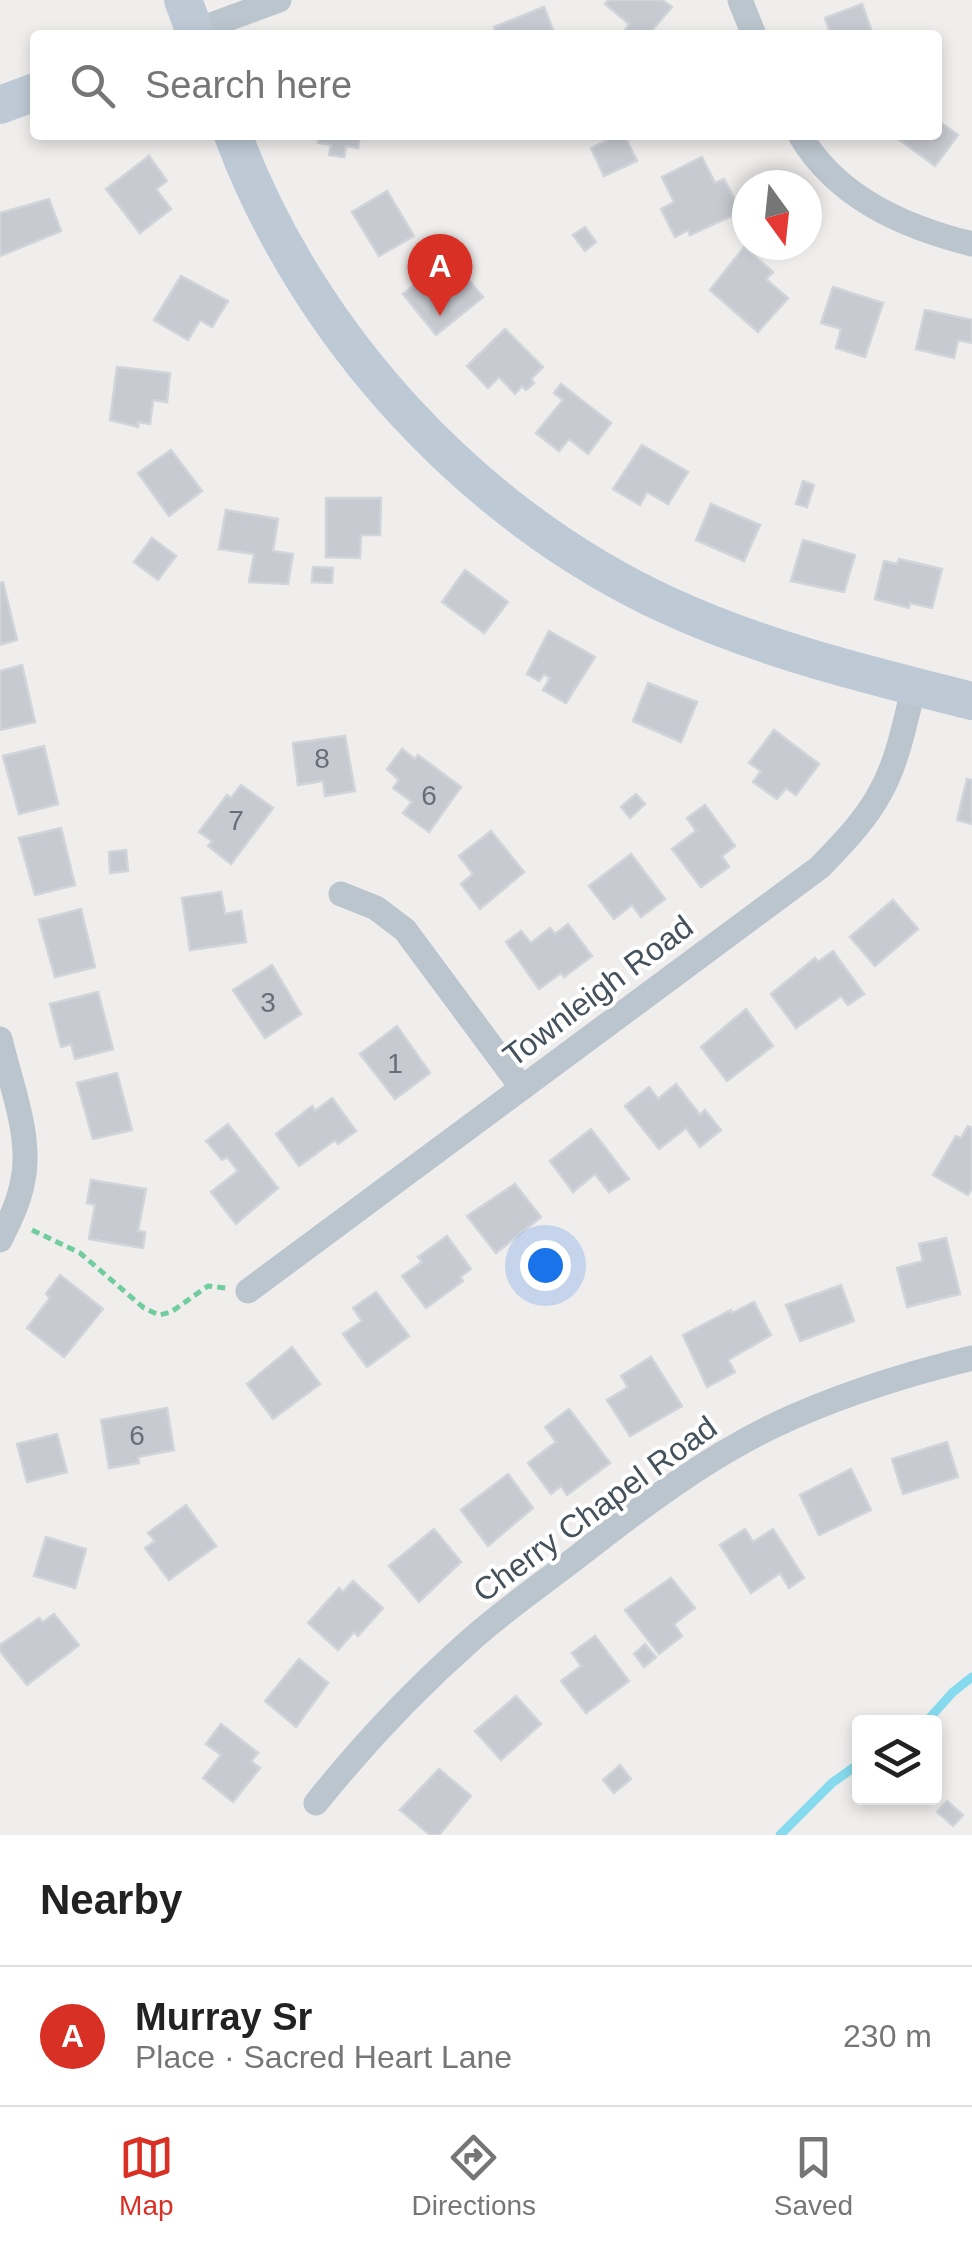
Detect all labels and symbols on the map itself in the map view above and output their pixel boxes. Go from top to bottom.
north arrow [732,170,822,260]
pin: A [408,234,472,316]
house number: 8 [314,743,330,774]
house number: 6 [421,780,437,811]
house number: 7 [228,805,244,836]
street label: Townleigh Road [496,908,700,1074]
house number: 3 [260,987,276,1018]
house number: 1 [387,1048,403,1079]
your location [520,1240,571,1291]
street label: Cherry Chapel Road [466,1409,724,1609]
house number: 6 [129,1420,145,1451]

